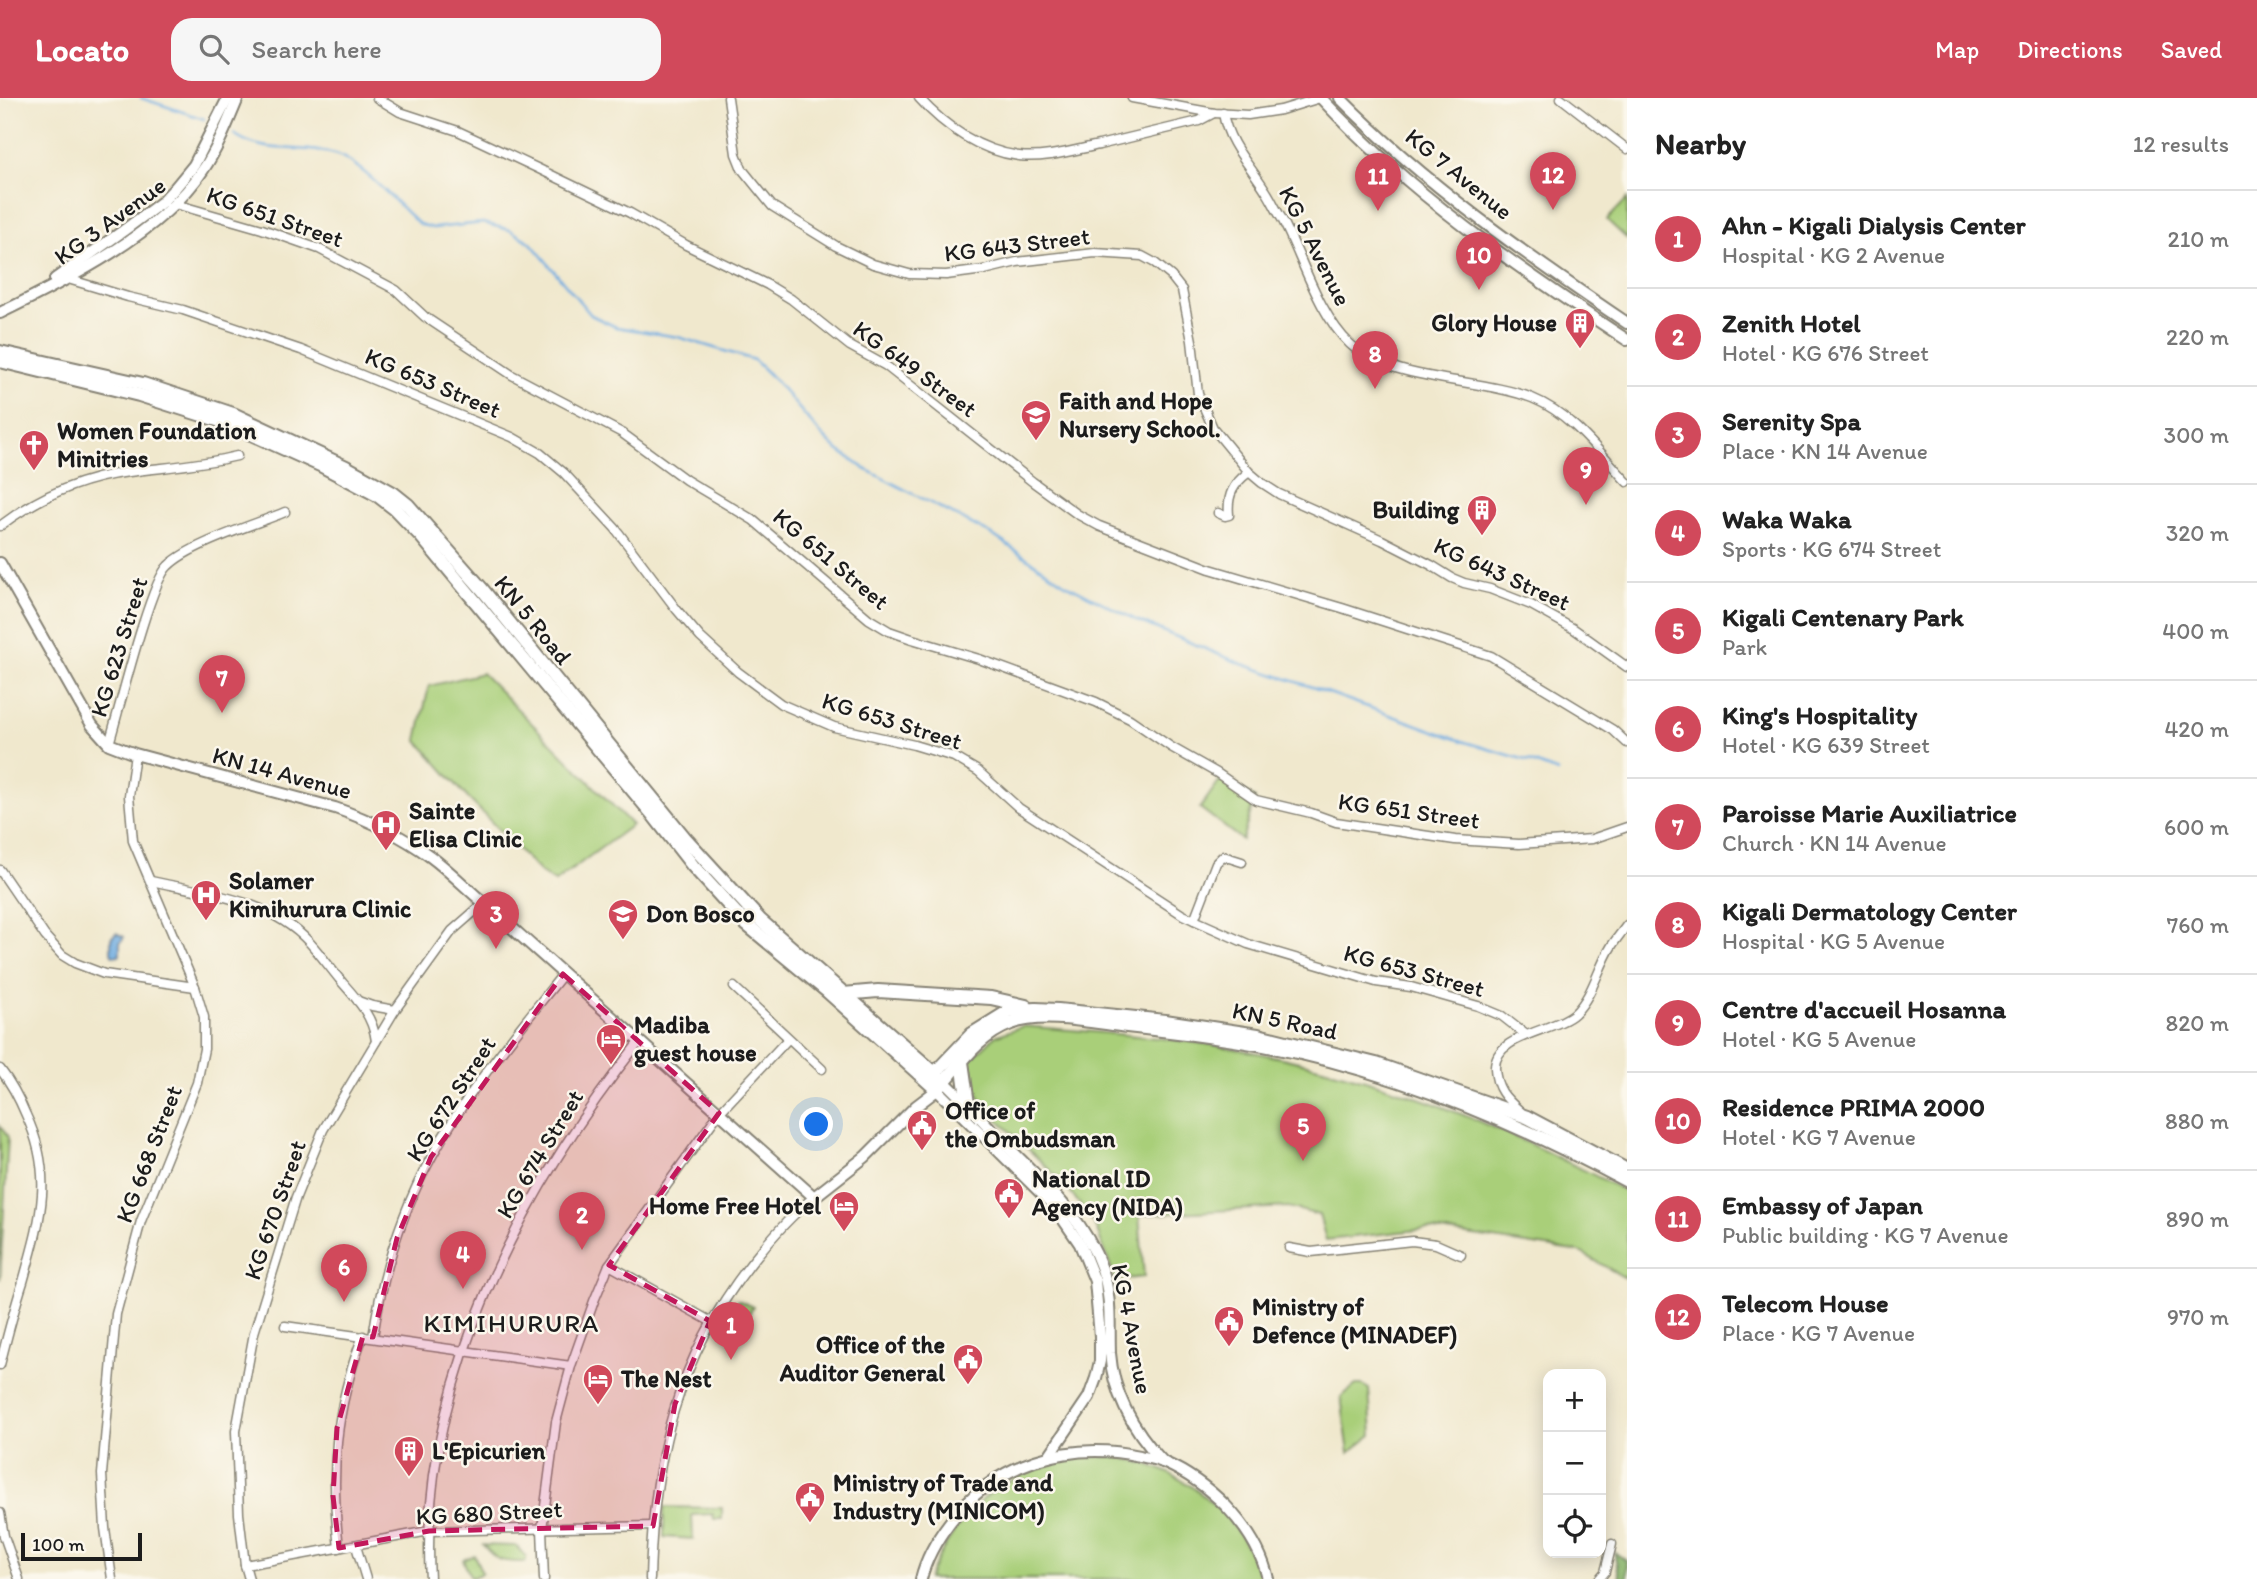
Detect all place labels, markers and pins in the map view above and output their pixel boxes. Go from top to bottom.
pin: 12 [1530,152,1576,210]
pin: 11 [1355,153,1401,211]
pin: 10 [1456,232,1502,290]
building icon: Glory House [1563,306,1597,350]
place label: Glory House [1431,308,1557,338]
pin: 8 [1352,331,1398,389]
place label: Faith and Hope Nursery School. [1059,386,1221,444]
school or university icon: Faith and Hope Nursery School. [1019,398,1053,442]
place label: Women Foundation Minitries [57,416,257,473]
church icon: Women Foundation Minitries [17,428,51,472]
pin: 9 [1563,447,1609,505]
building icon: Building [1465,493,1499,537]
place label: Building [1372,495,1460,525]
pin: 7 [199,655,245,713]
place label: Sainte Elisa Clinic [409,796,522,853]
hospital icon: Sainte Elisa Clinic [369,808,403,852]
place label: Solamer Kimihurura Clinic [229,866,411,923]
hospital icon: Solamer Kimihurura Clinic [189,878,223,922]
pin: 3 [473,891,519,949]
school or university icon: Don Bosco [606,897,640,941]
place label: Don Bosco [646,899,755,928]
place label: Madiba guest house [634,1010,757,1068]
hotel icon: Madiba guest house [594,1022,628,1066]
place label: Office of the Ombudsman [945,1096,1116,1153]
pin: 5 [1280,1103,1326,1161]
public building icon: Office of the Ombudsman [905,1108,939,1152]
place label: National ID Agency (NIDA) [1031,1164,1183,1222]
public building icon: National ID Agency (NIDA) [992,1176,1026,1220]
hotel icon: Home Free Hotel [827,1189,861,1233]
place label: Home Free Hotel [649,1191,821,1220]
pin: 2 [559,1192,605,1250]
pin: 4 [440,1231,486,1289]
pin: 6 [321,1244,367,1302]
place label: Ministry of Defence (MINADEF) [1252,1292,1457,1350]
pin: 1 [708,1302,754,1360]
public building icon: Ministry of Defence (MINADEF) [1212,1304,1246,1348]
place label: Office of the Auditor General [779,1330,945,1387]
public building icon: Office of the Auditor General [951,1342,985,1386]
hotel icon: The Nest [581,1362,615,1406]
place label: The Nest [620,1364,712,1393]
building icon: L'Epicurien [392,1434,426,1478]
place label: L'Epicurien [432,1436,546,1466]
place label: Ministry of Trade and Industry (MINICOM) [833,1468,1054,1526]
public building icon: Ministry of Trade and Industry (MINICOM) [793,1480,827,1524]

